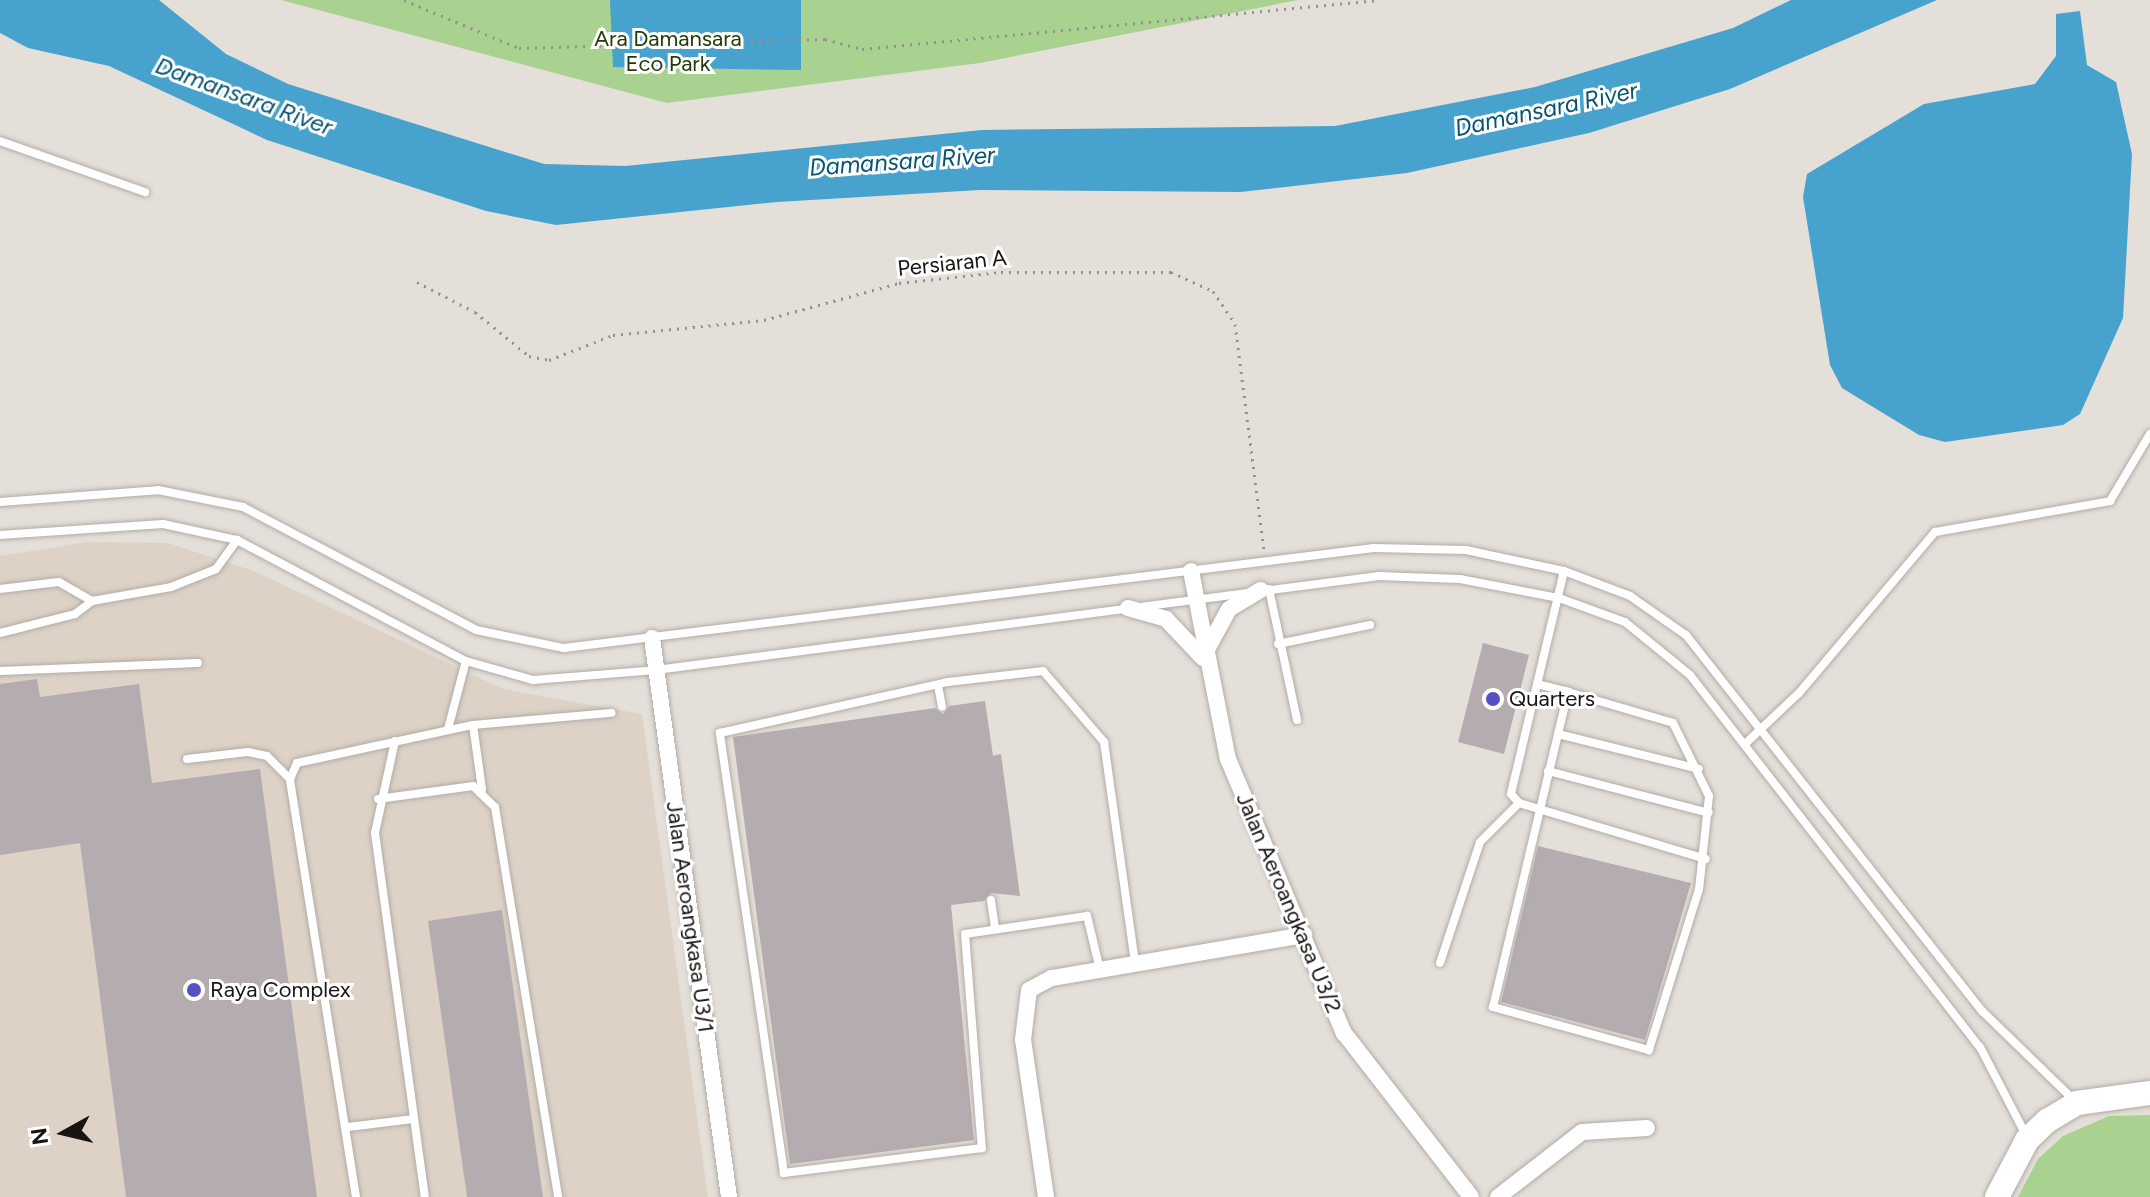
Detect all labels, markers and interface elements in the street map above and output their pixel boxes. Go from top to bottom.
park label: Ara Damansara Eco Park [594,25,742,76]
water label: Damansara River [152,51,336,141]
water label: Damansara River [1452,76,1640,142]
water label: Damansara River [808,140,996,182]
street label: Persiaran A [896,244,1008,282]
place label: Quarters [1509,686,1595,712]
marker: Quarters [1484,690,1502,708]
street label: Jalan Aeroangkasa U3/2 [1231,789,1347,1017]
street label: Jalan Aeroangkasa U3/1 [661,800,719,1034]
place label: Raya Complex [210,977,350,1003]
marker: Raya Complex [185,981,203,999]
north arrow [24,1093,104,1173]
text: N [25,1126,54,1147]

